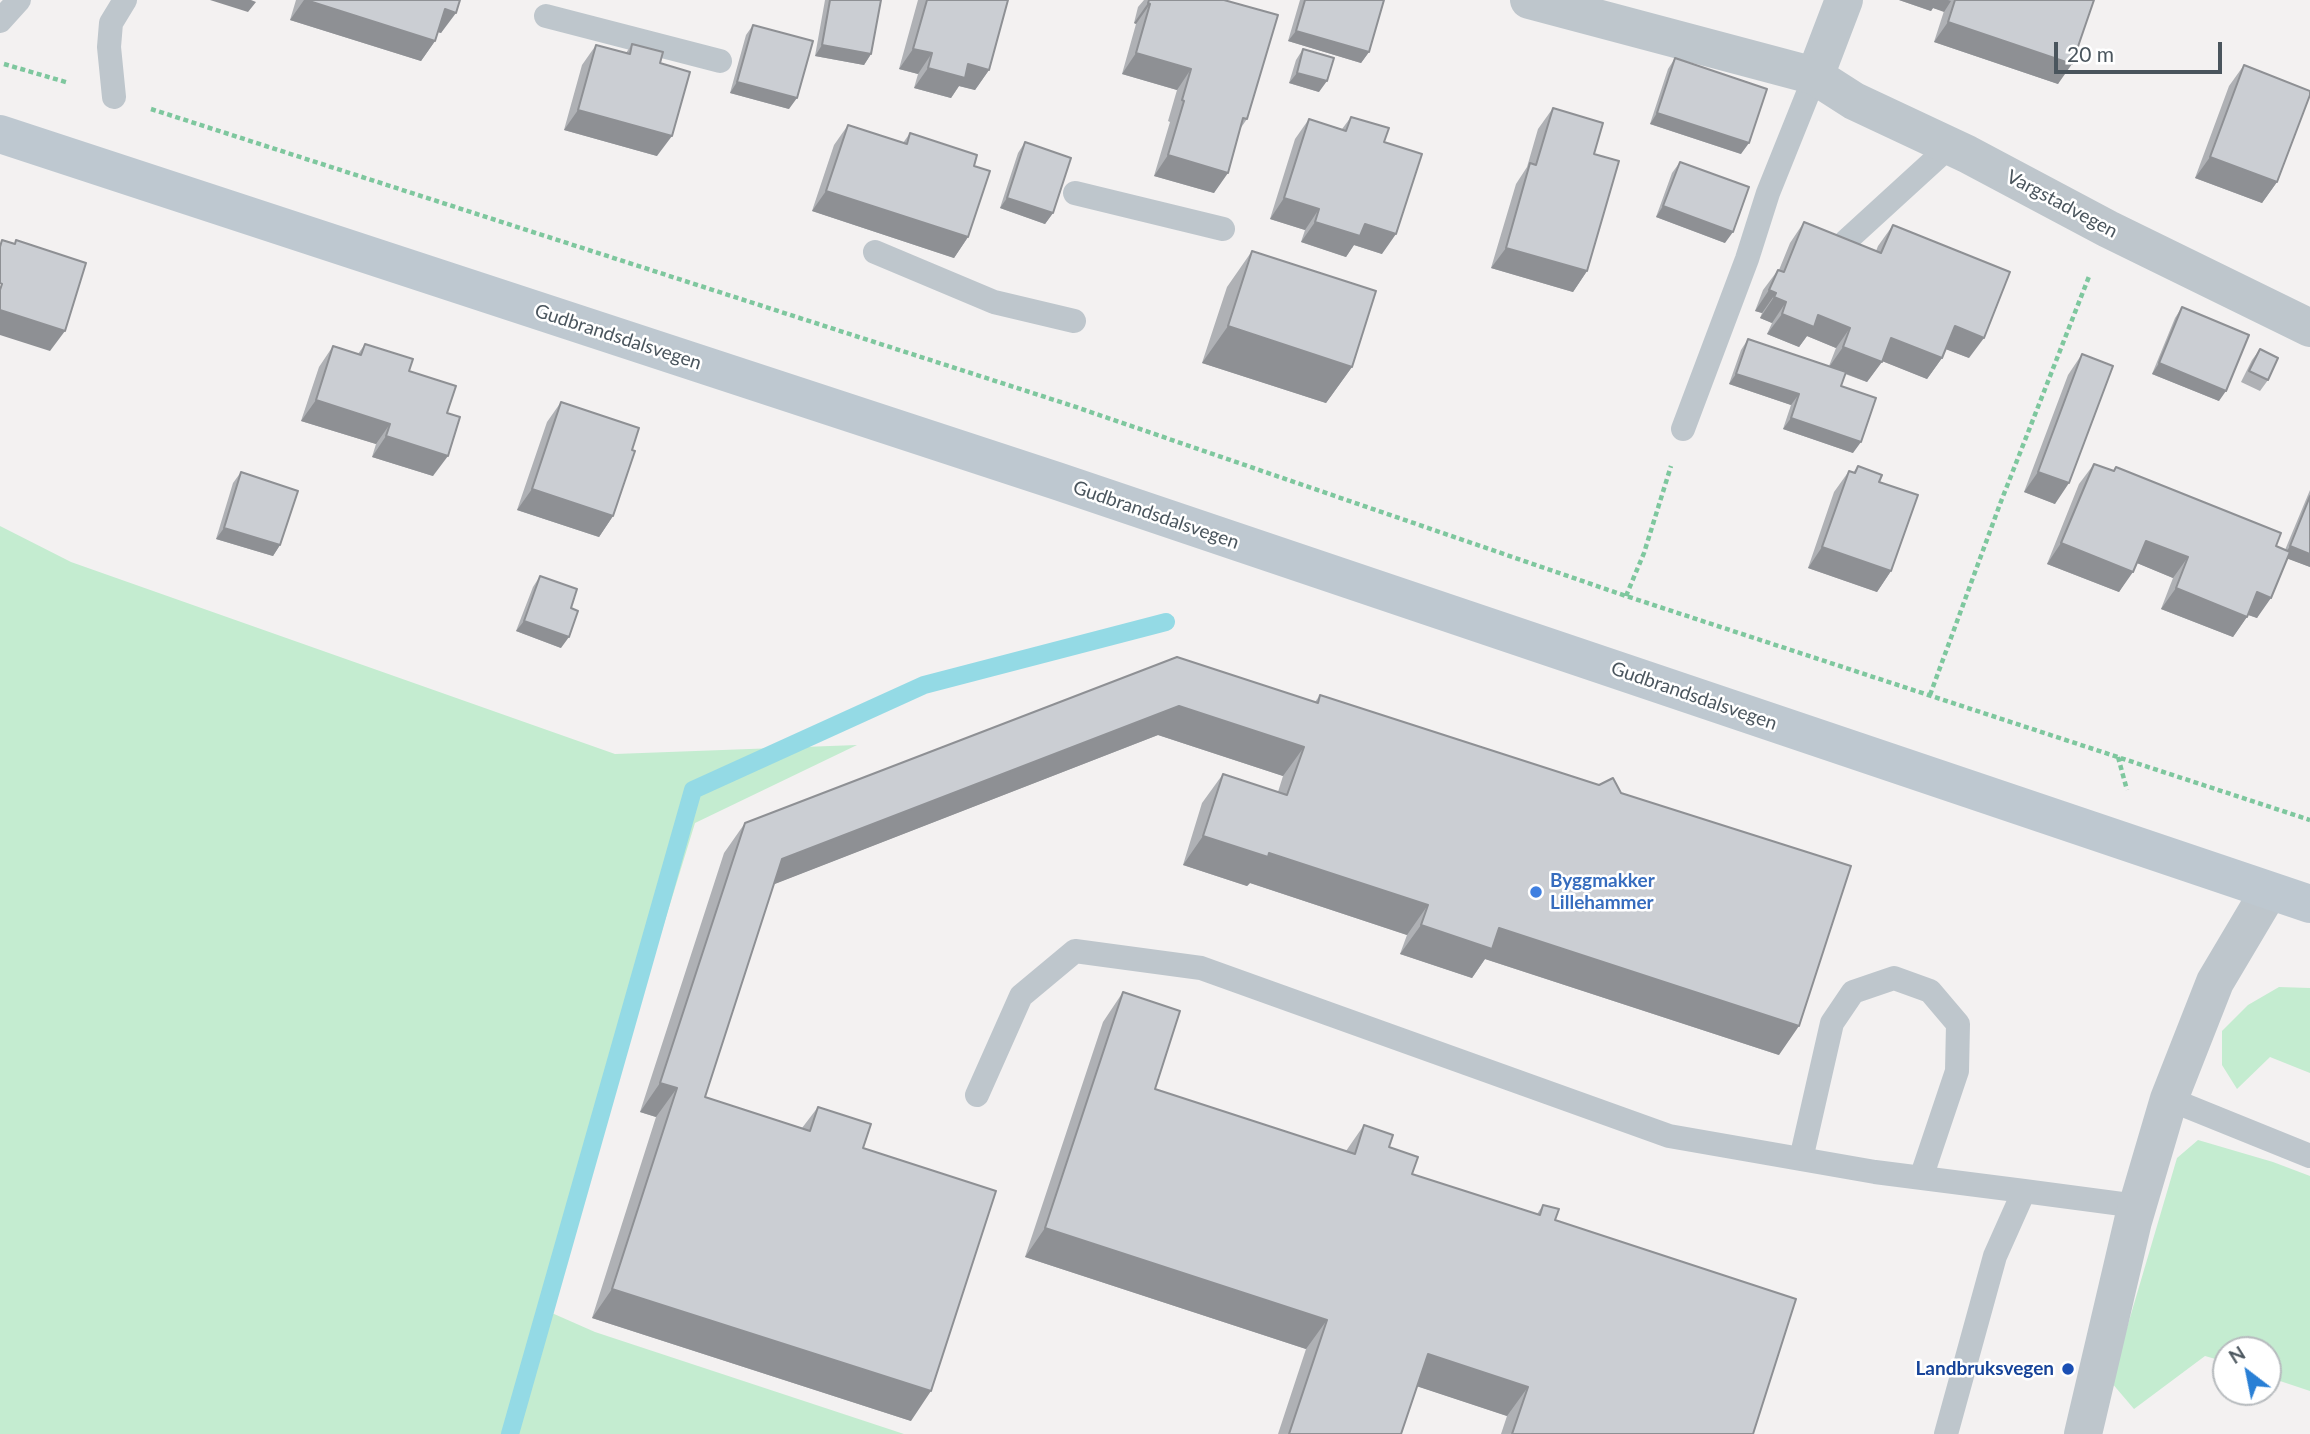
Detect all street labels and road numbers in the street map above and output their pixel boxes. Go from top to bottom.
street label: Vargstadvegen [2003,165,2121,243]
street label: Gudbrandsdalsvegen [532,299,704,375]
street label: Gudbrandsdalsvegen [1070,476,1242,554]
street label: Gudbrandsdalsvegen [1608,657,1780,735]

